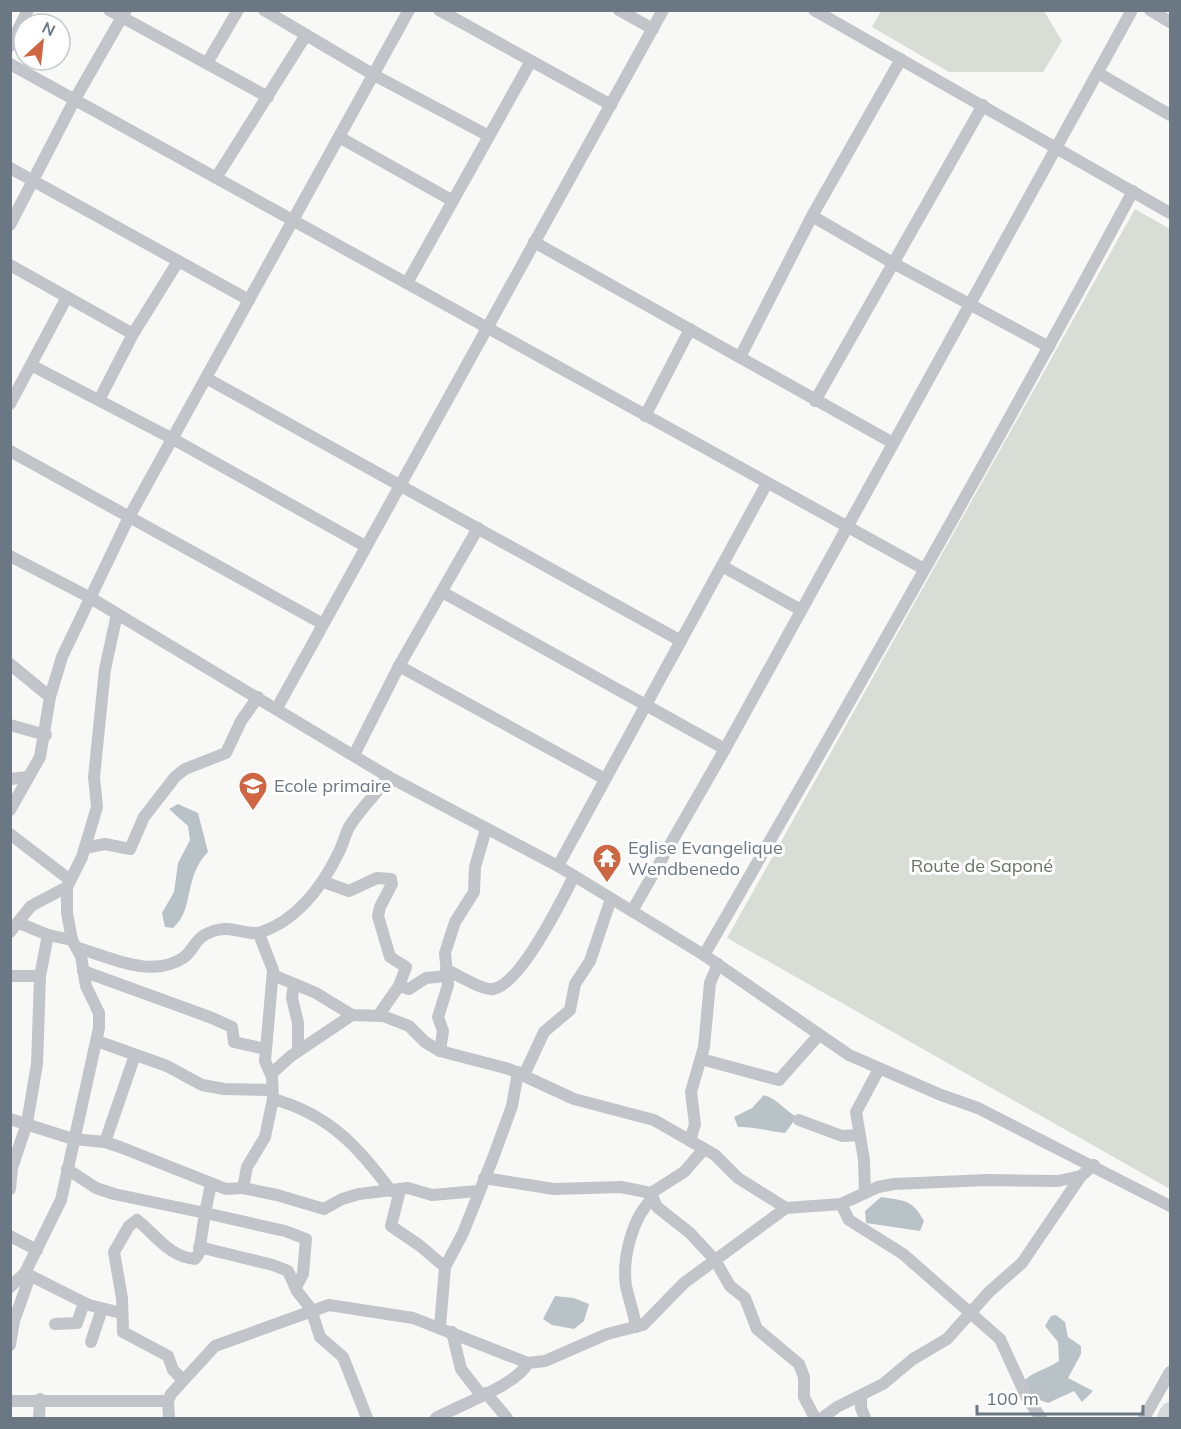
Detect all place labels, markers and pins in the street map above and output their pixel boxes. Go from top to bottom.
school or university icon: Ecole primaire [237,770,269,812]
place label: Ecole primaire [274,774,391,797]
place label: Eglise Evangelique Wendbenedo [628,836,783,880]
temple icon: Eglise Evangelique Wendbenedo [591,842,623,884]

